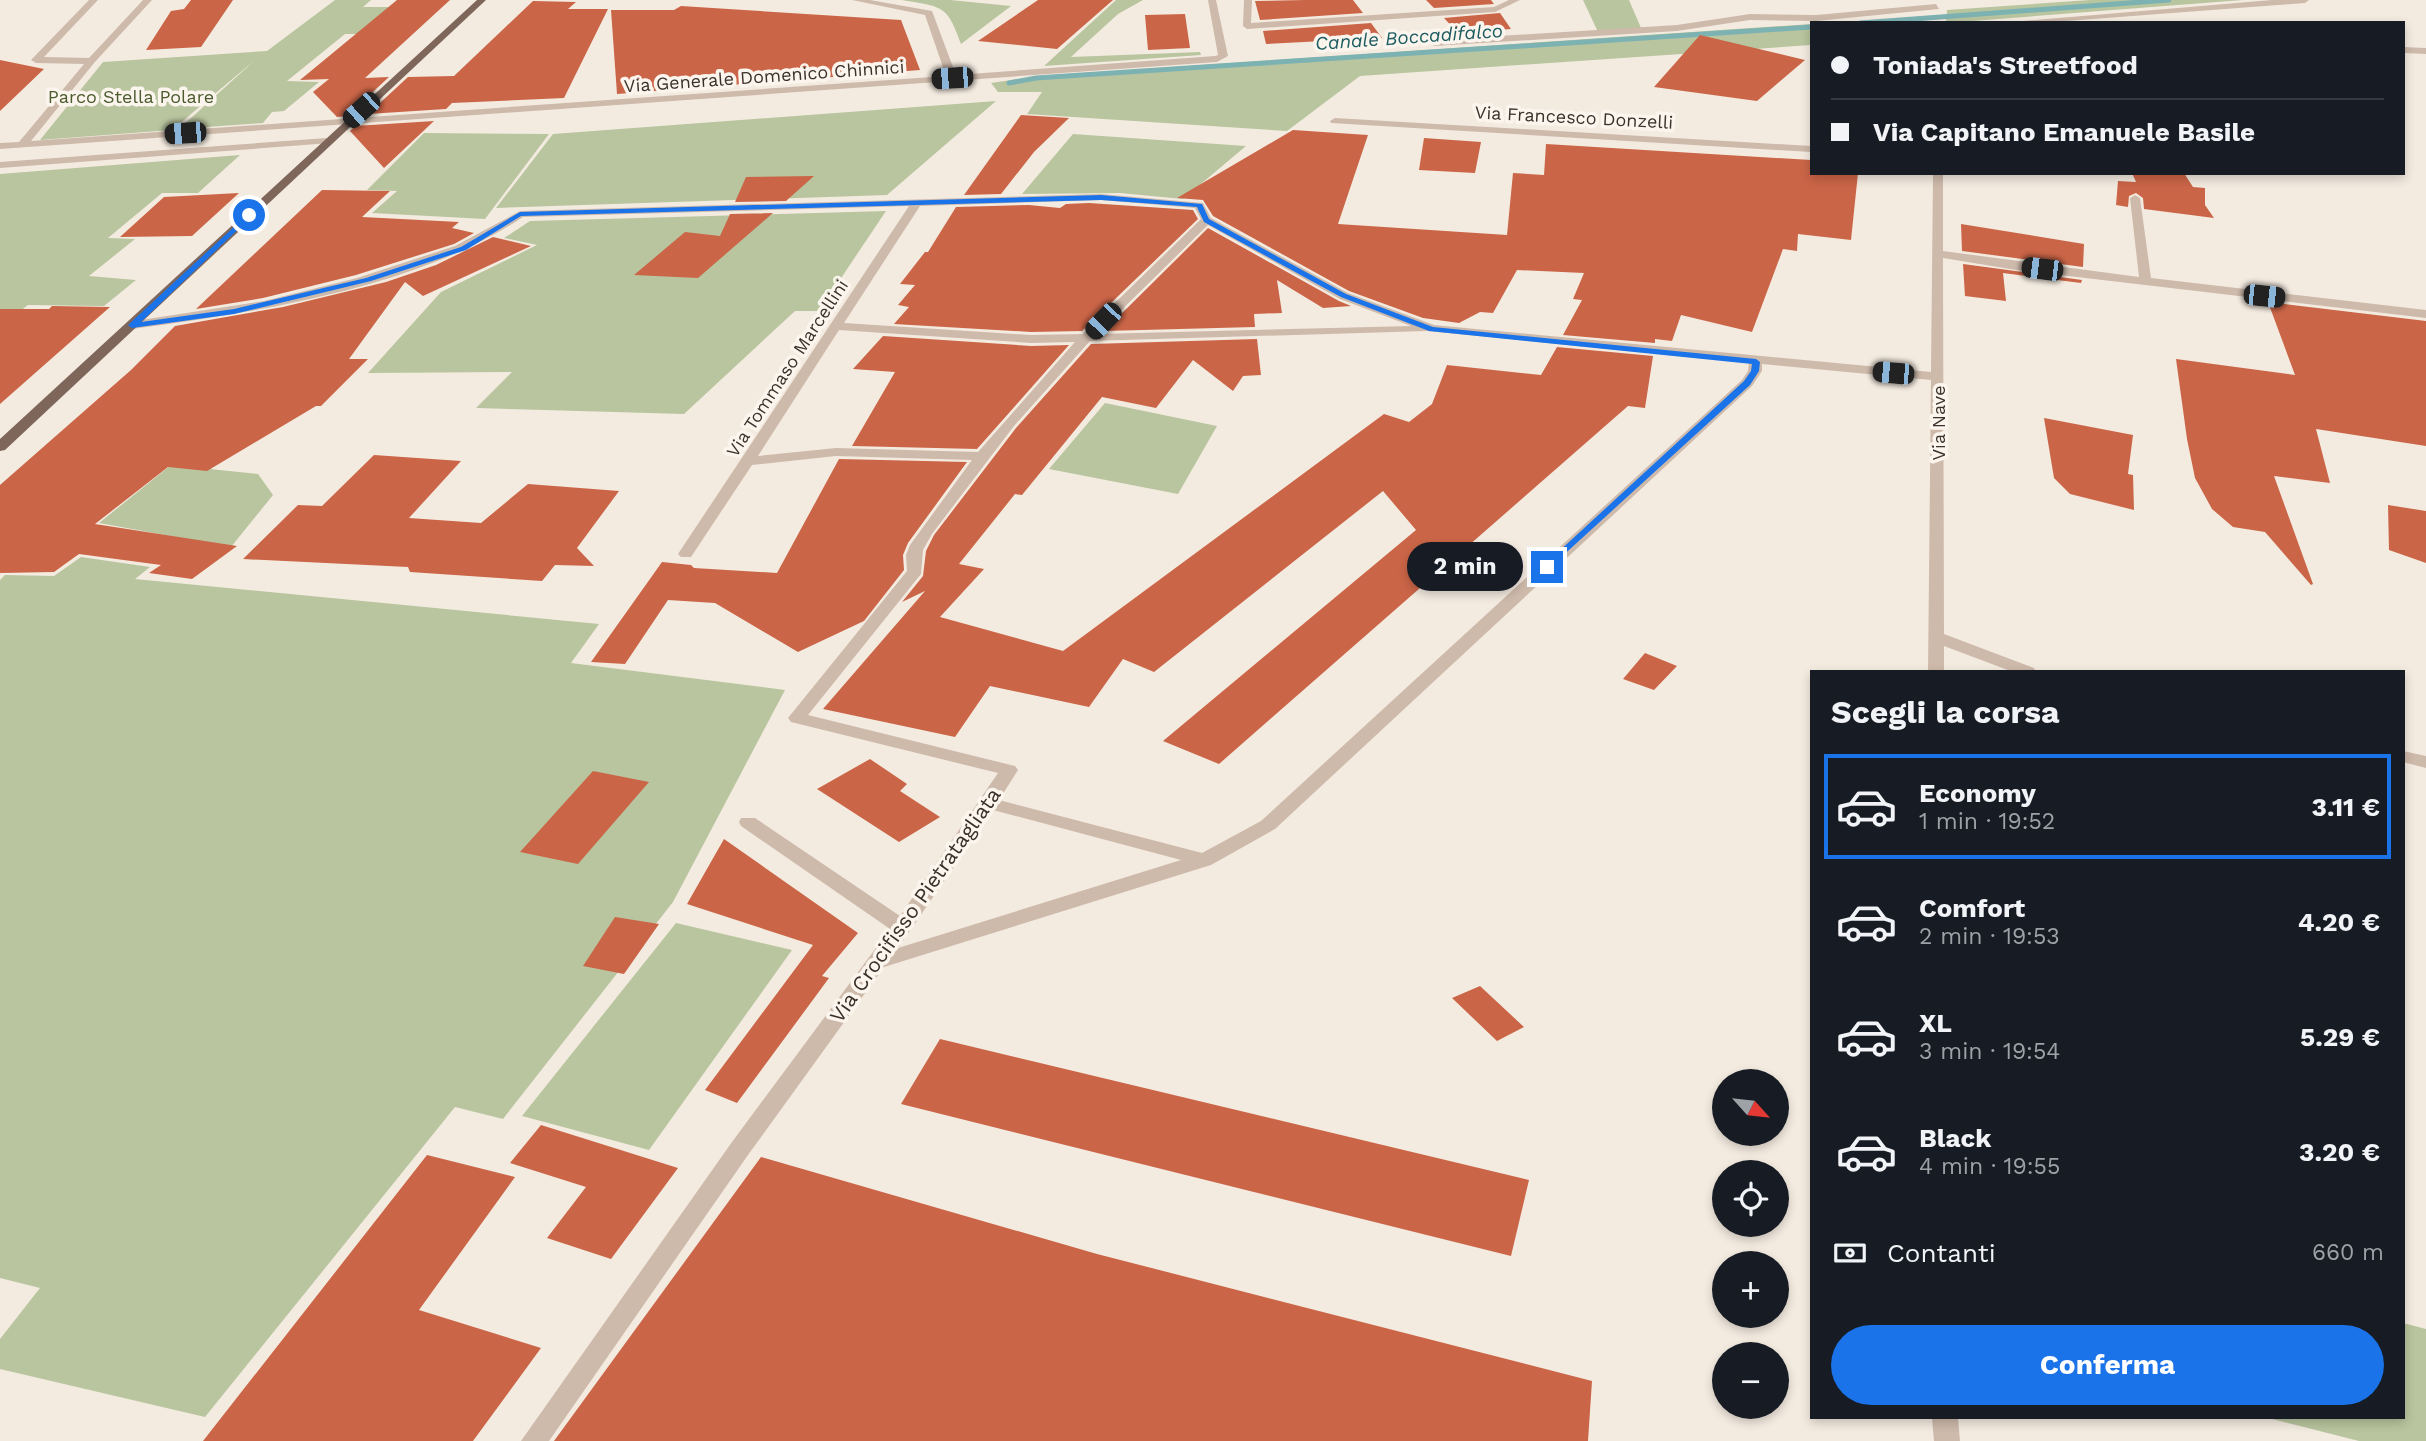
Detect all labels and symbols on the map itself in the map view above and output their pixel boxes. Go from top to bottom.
water label: Canale Boccadifalco [1314,19,1504,55]
street label: Via Generale Domenico Chinnici [623,56,905,96]
car [931,66,974,90]
park label: Parco Stella Polare [48,86,214,107]
car [339,88,384,132]
street label: Via Francesco Donzelli [1474,101,1674,133]
car [164,121,207,145]
route start [233,199,265,231]
car [2020,256,2065,282]
street label: Via Tommaso Marcellini [722,275,852,461]
car [2243,283,2286,309]
car [1081,299,1126,343]
car [1872,361,1915,385]
street label: Via Nave [1928,385,1949,461]
callout: 2 min [1407,542,1522,592]
route end [1531,551,1563,583]
street label: Via Crocifisso Pietratagliata [824,783,1006,1027]
north arrow [1712,1069,1788,1146]

